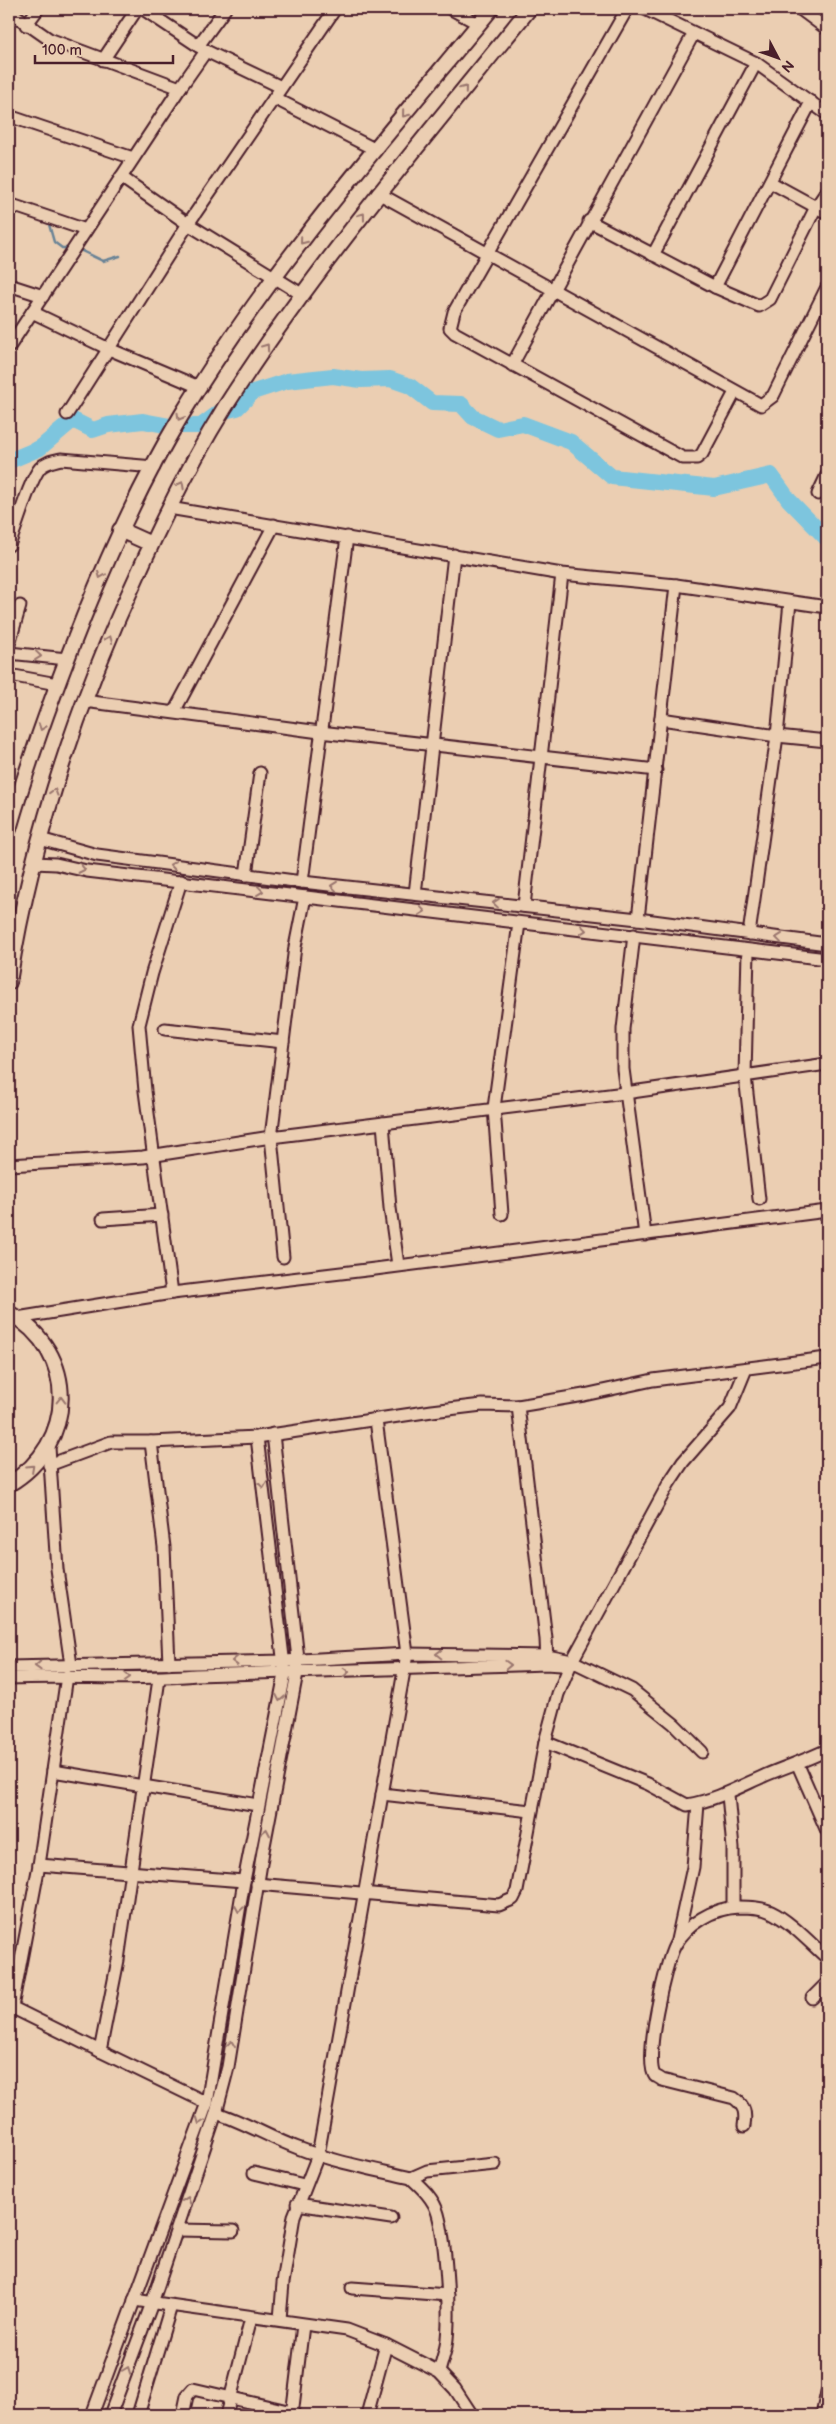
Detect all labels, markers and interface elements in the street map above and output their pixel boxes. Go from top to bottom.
scale bar [35,32,172,64]
north arrow [754,32,804,82]
text: 100 m [42,41,82,60]
text: N [778,57,797,76]
one-way arrow [458,86,466,95]
one-way arrow [401,109,410,118]
one-way arrow [356,212,365,222]
one-way arrow [301,235,309,244]
one-way arrow [260,343,269,353]
one-way arrow [177,412,187,421]
one-way arrow [175,482,185,491]
one-way arrow [97,570,107,579]
one-way arrow [102,635,113,644]
one-way arrow [34,650,42,661]
one-way arrow [38,722,48,730]
one-way arrow [49,788,59,797]
one-way arrow [169,860,177,871]
one-way arrow [77,864,86,874]
one-way arrow [330,881,338,892]
one-way arrow [257,885,265,896]
one-way arrow [492,898,500,909]
one-way arrow [418,905,426,916]
one-way arrow [579,924,587,935]
one-way arrow [775,933,783,944]
one-way arrow [55,1396,66,1404]
one-way arrow [25,1465,34,1474]
one-way arrow [257,1481,268,1489]
one-way arrow [435,1649,442,1659]
one-way arrow [231,1656,239,1667]
one-way arrow [505,1660,513,1671]
one-way arrow [34,1661,42,1672]
one-way arrow [342,1666,350,1677]
one-way arrow [124,1672,132,1683]
one-way arrow [275,1694,285,1703]
one-way arrow [261,1827,271,1836]
one-way arrow [234,1905,244,1914]
one-way arrow [225,2040,236,2048]
one-way arrow [196,2116,206,2124]
one-way arrow [181,2196,191,2205]
one-way arrow [121,2366,131,2374]

